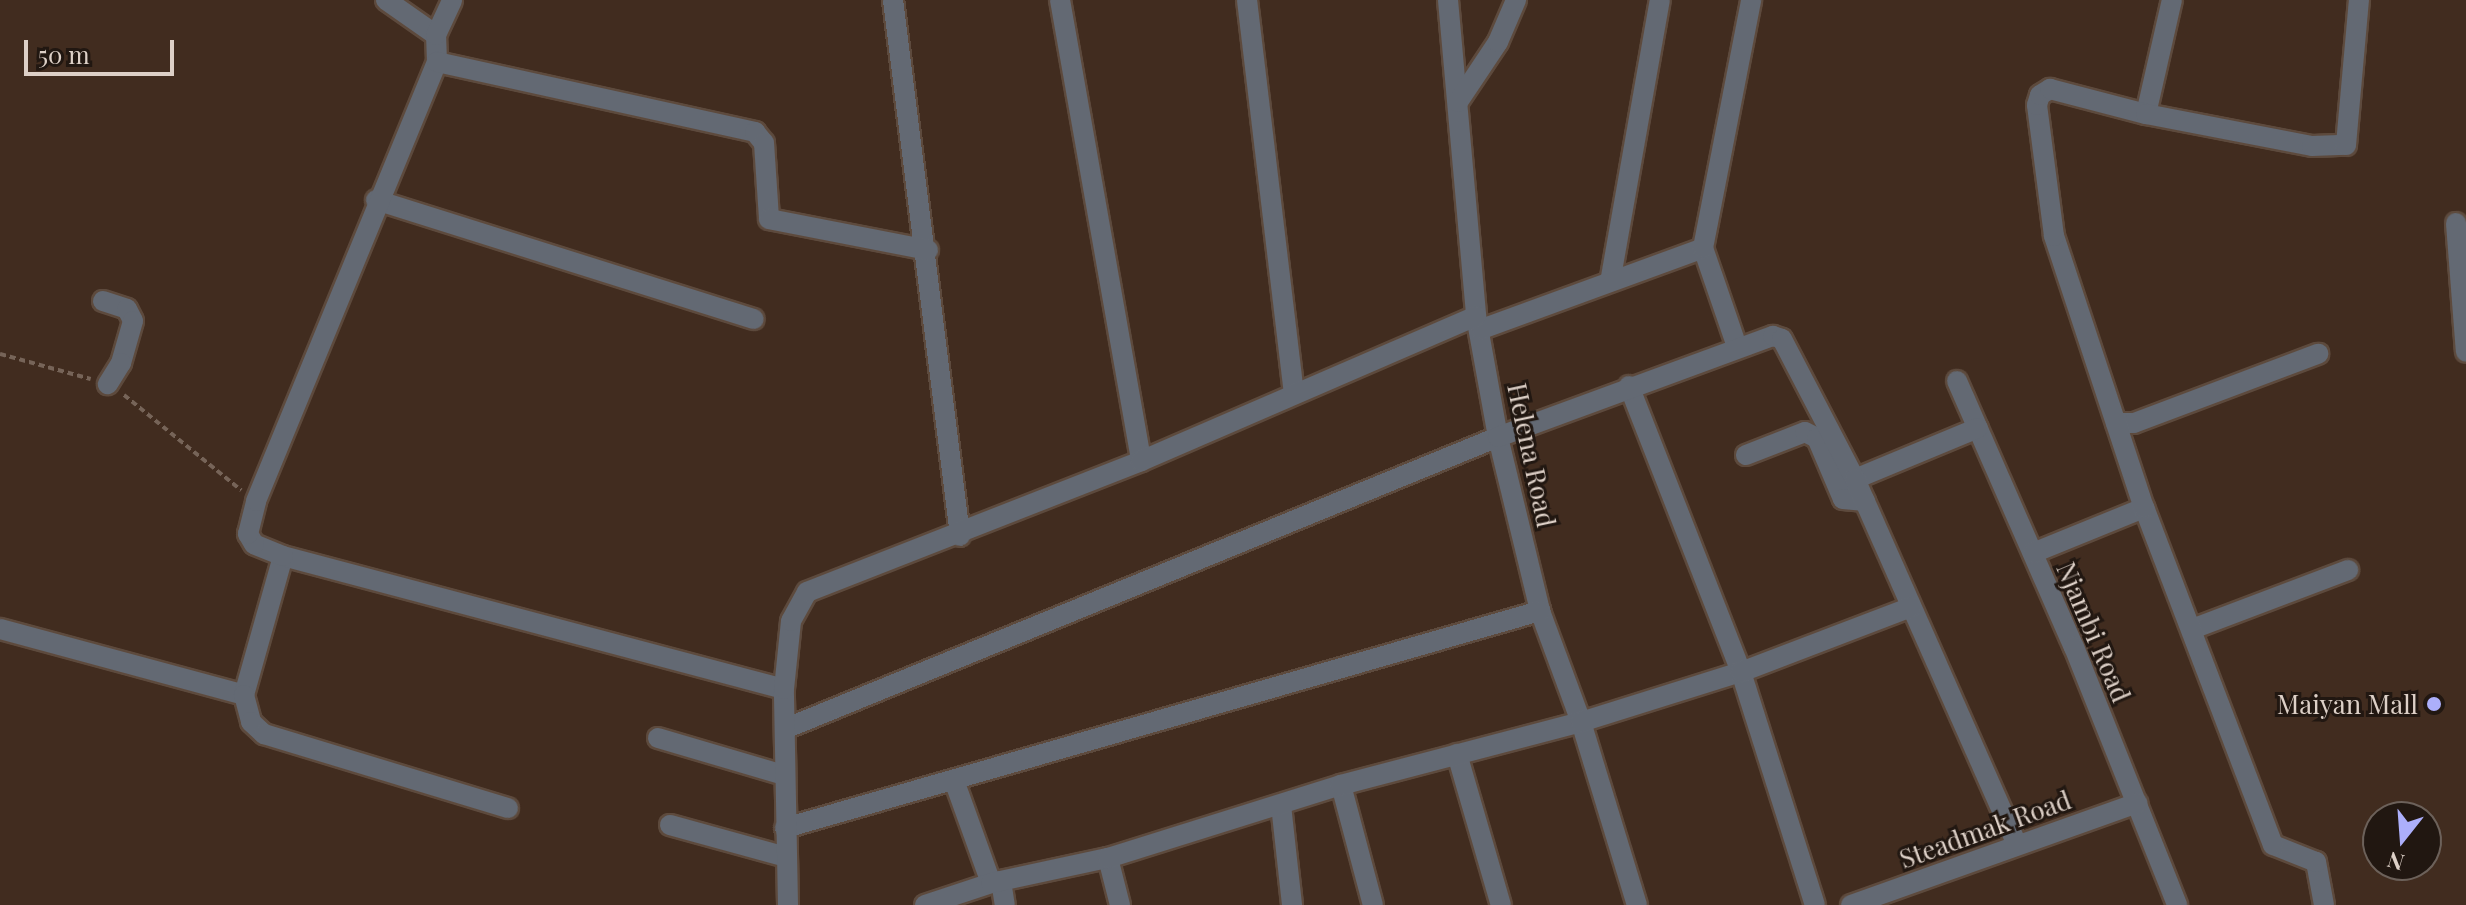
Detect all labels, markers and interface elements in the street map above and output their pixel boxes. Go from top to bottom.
scale bar [28,24,178,74]
text: 50 m [38,38,90,70]
street label: Helena Road [1501,380,1563,530]
street label: Njambi Road [2050,557,2138,707]
place label: Maiyan Mall [2277,688,2418,720]
marker: Maiyan Mall [2425,695,2443,713]
street label: Steadmak Road [1895,783,2075,875]
north arrow [2362,801,2442,881]
text: N [2384,845,2408,879]

